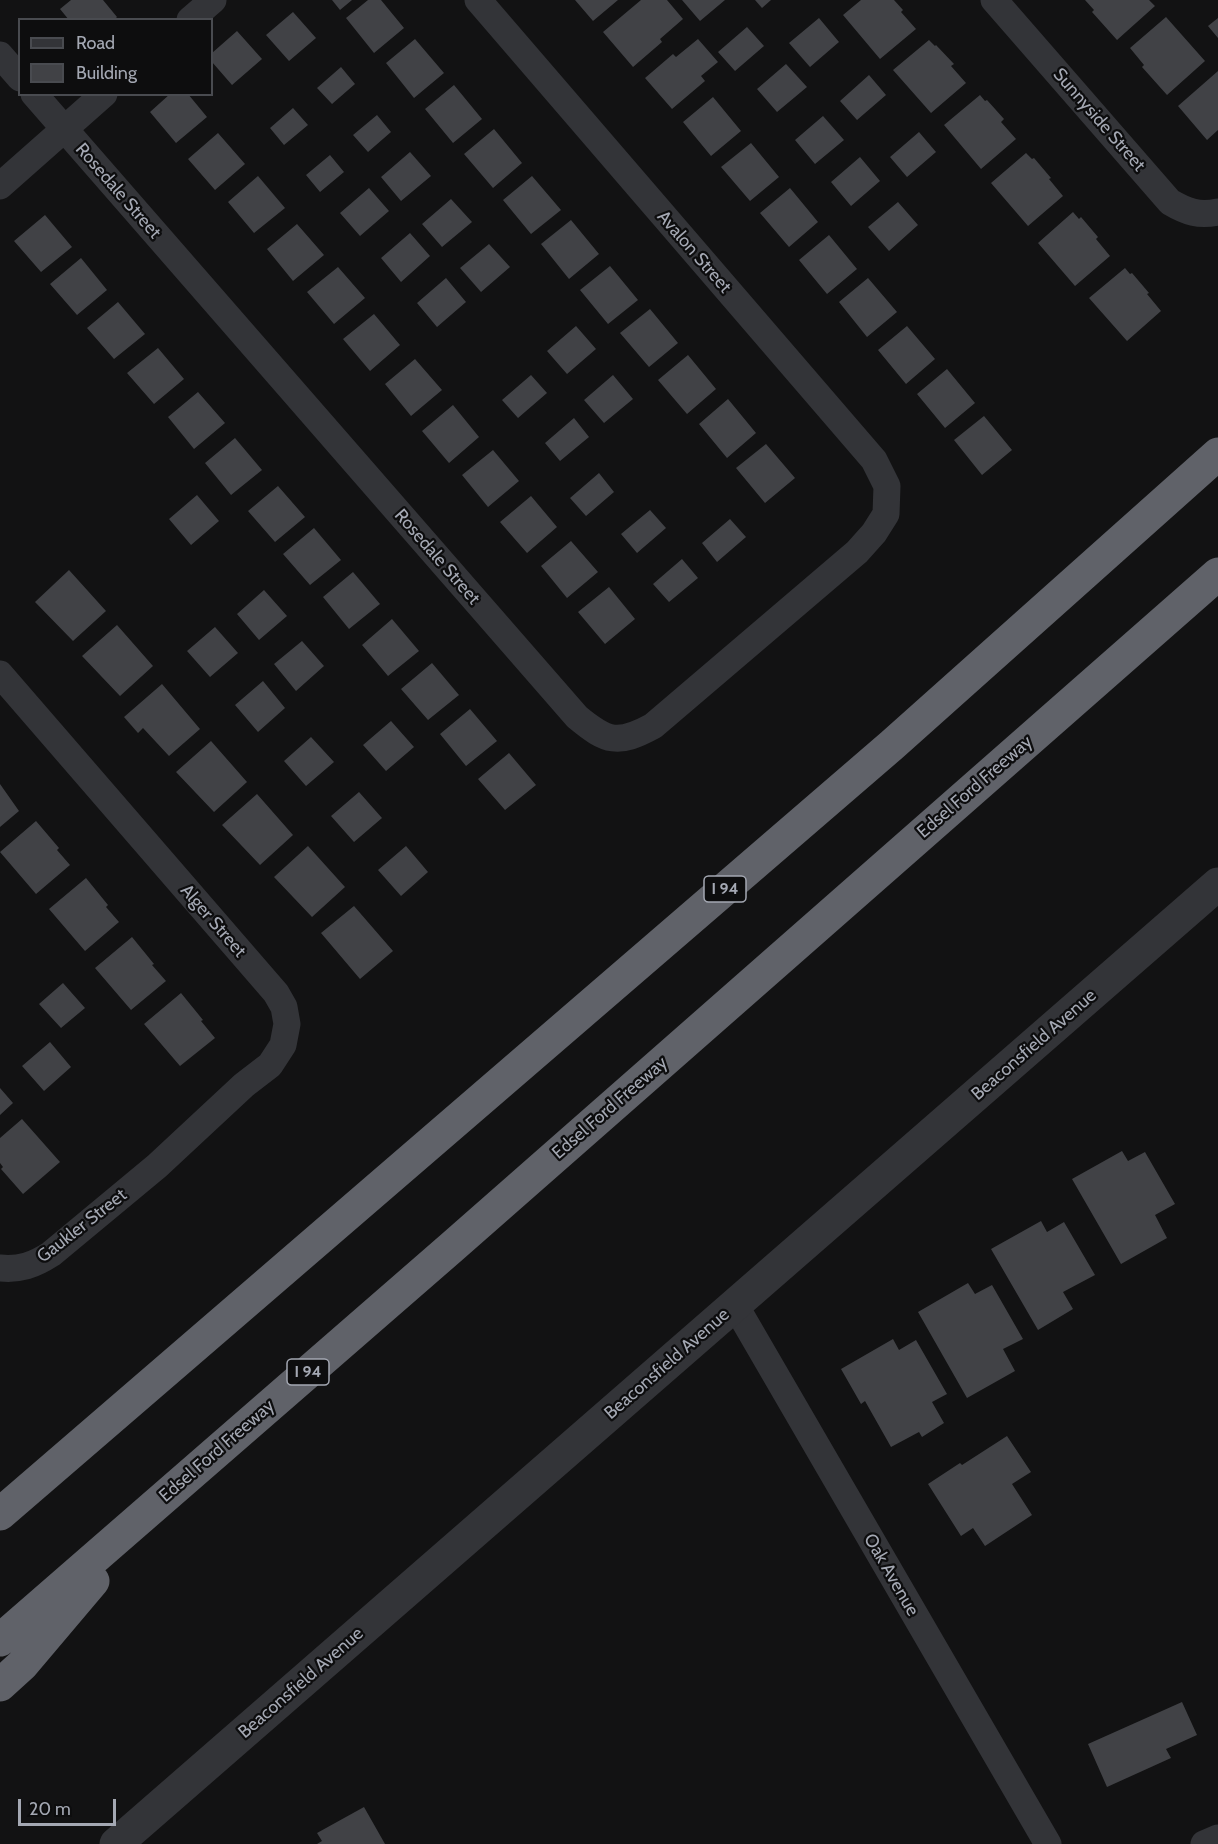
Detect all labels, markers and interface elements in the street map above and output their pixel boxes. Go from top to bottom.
legend [18,18,213,96]
text: Road [76,32,115,54]
text: Building [76,62,137,84]
street label: Sunnyside Street [1048,64,1150,176]
street label: Rosedale Street [71,139,165,243]
street label: Avalon Street [652,206,736,298]
street label: Rosedale Street [390,505,484,609]
street label: Edsel Ford Freeway [913,731,1037,843]
road number: I 94 [704,876,746,902]
street label: Alger Street [176,880,250,962]
street label: Beaconsfield Avenue [967,985,1101,1105]
street label: Edsel Ford Freeway [548,1052,672,1164]
street label: Gaukler Street [33,1184,131,1268]
street label: Beaconsfield Avenue [600,1304,734,1424]
road number: I 94 [287,1359,329,1385]
street label: Edsel Ford Freeway [155,1395,279,1507]
street label: Oak Avenue [859,1530,923,1620]
street label: Beaconsfield Avenue [234,1623,368,1743]
scale bar [21,1787,118,1825]
text: 20 m [29,1798,71,1820]

